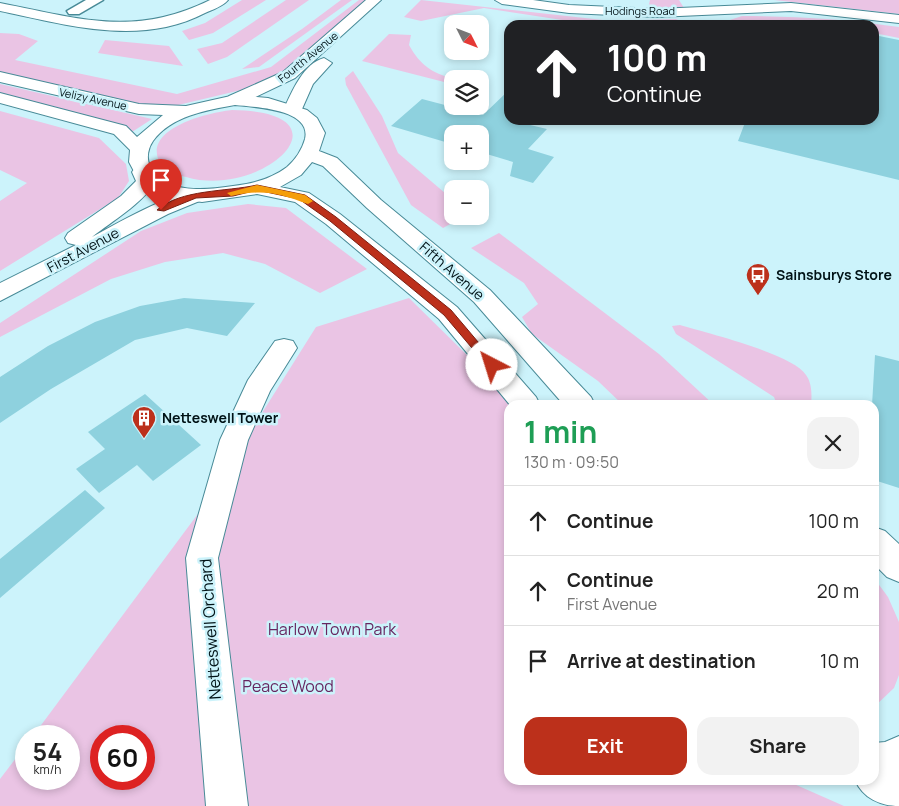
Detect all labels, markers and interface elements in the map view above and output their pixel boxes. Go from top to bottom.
street label: Hodings Road [605,3,675,18]
north arrow [444,15,489,60]
map controls [444,15,489,225]
street label: Fourth Avenue [275,27,341,85]
text: 100 m [607,34,707,82]
icon: ahead [524,40,589,105]
button: layers [444,70,489,115]
text: Continue [607,79,702,109]
street label: Velizy Avenue [58,84,129,113]
button: + [444,125,489,170]
pin [140,159,182,210]
icon: arrive [147,166,175,194]
button: − [444,180,489,225]
street label: First Avenue [44,223,122,276]
street label: Fifth Avenue [416,237,489,304]
bus stop icon: Sainsburys Store [745,262,771,296]
place label: Sainsburys Store [776,265,892,284]
position arrow [465,338,517,390]
building icon: Netteswell Tower [131,405,157,439]
place label: Netteswell Tower [162,408,279,427]
text: 1 min [524,411,597,452]
button: close [807,417,859,469]
text: 130 m · 09:50 [524,451,619,473]
icon: ahead [524,507,552,535]
text: Continue [567,508,653,534]
text: 100 m [808,508,859,534]
street label: Netteswell Orchard [194,558,226,700]
text: Continue [567,567,653,593]
icon: ahead [524,577,552,605]
text: 20 m [817,578,859,604]
text: First Avenue [567,593,657,615]
park label: Harlow Town Park [268,618,397,640]
icon: arrive [524,647,552,675]
text: Arrive at destination [567,648,756,674]
text: 10 m [820,648,859,674]
park label: Peace Wood [242,675,334,697]
button: Exit [524,717,687,775]
button: Share [697,717,859,775]
speed limit sign: 60 [90,725,155,790]
text: 54 [33,734,62,769]
text: km/h [34,761,61,778]

